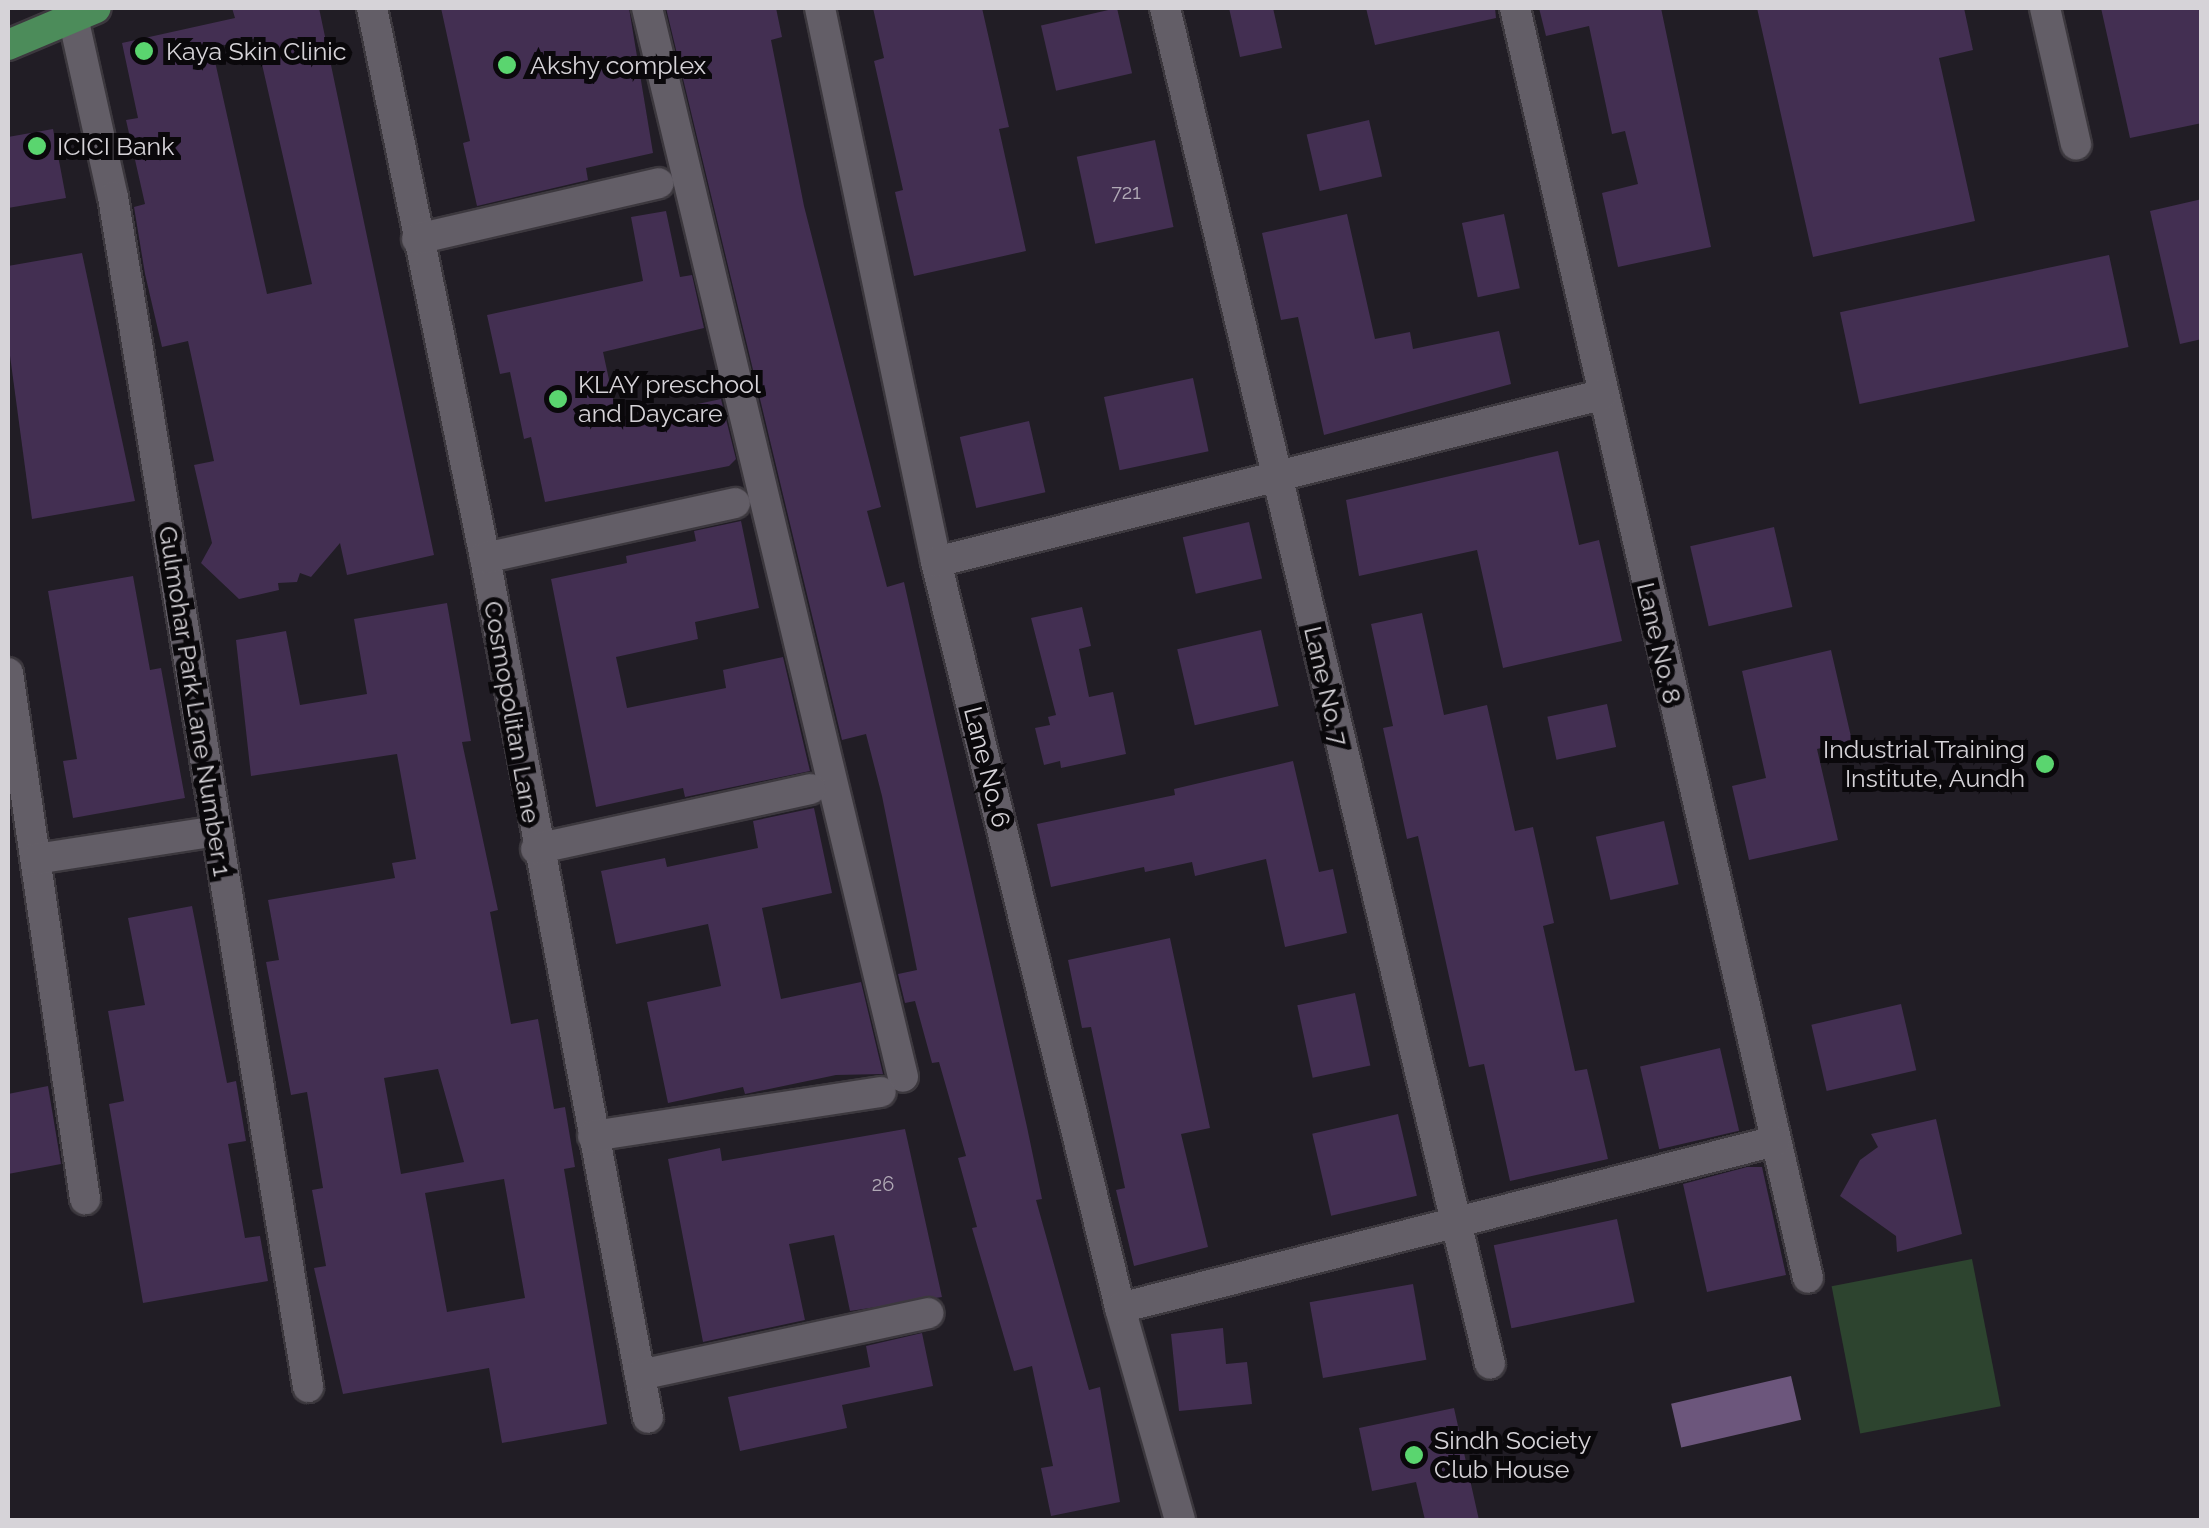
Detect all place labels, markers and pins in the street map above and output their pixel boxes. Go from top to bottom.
place label: Kaya Skin Clinic [166,36,346,66]
marker: Kaya Skin Clinic [131,38,157,64]
place label: Akshy complex [530,50,707,80]
marker: Akshy complex [494,52,520,78]
place label: ICICI Bank [57,131,174,161]
marker: ICICI Bank [26,135,48,157]
place label: KLAY preschool and Daycare [578,370,762,429]
marker: KLAY preschool and Daycare [547,388,569,410]
place label: Industrial Training Institute, Aundh [1821,735,2025,794]
marker: Industrial Training Institute, Aundh [2034,753,2056,775]
place label: Sindh Society Club House [1434,1426,1591,1485]
marker: Sindh Society Club House [1403,1444,1425,1466]

